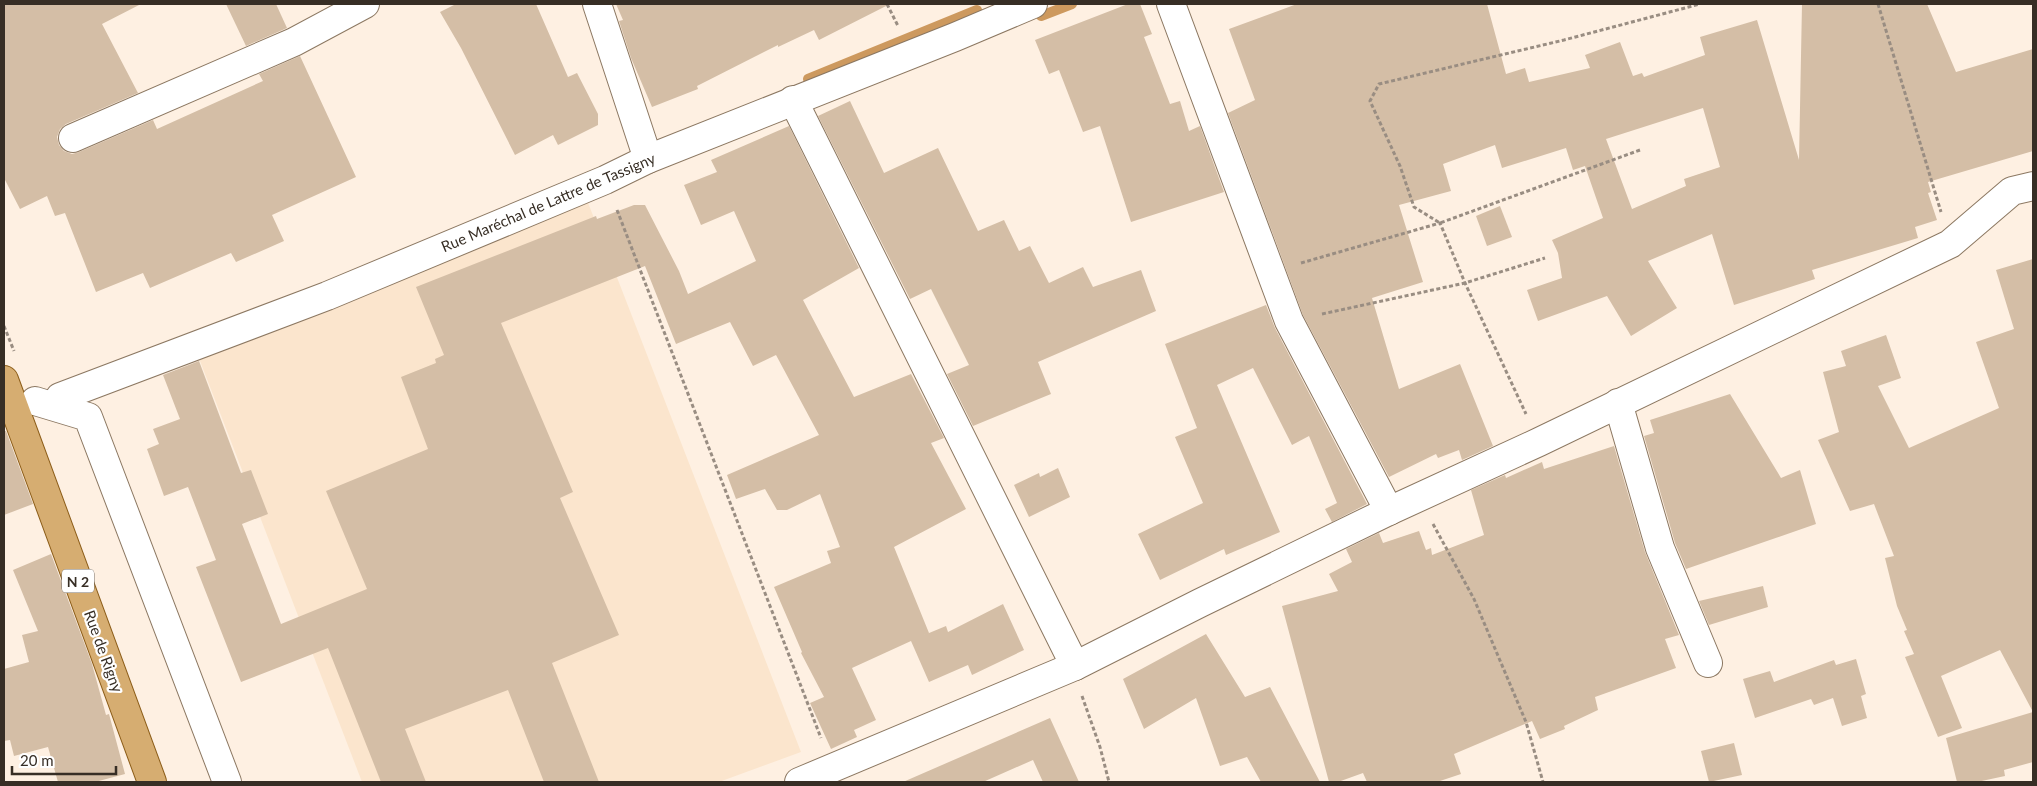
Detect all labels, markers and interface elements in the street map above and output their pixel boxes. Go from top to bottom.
street label: Rue Maréchal de Lattre de Tassigny [438,149,658,255]
road number: N 2 [62,570,94,592]
street label: Rue de Rigny [81,608,127,695]
scale bar [12,744,116,776]
text: 20 m [20,751,54,769]

